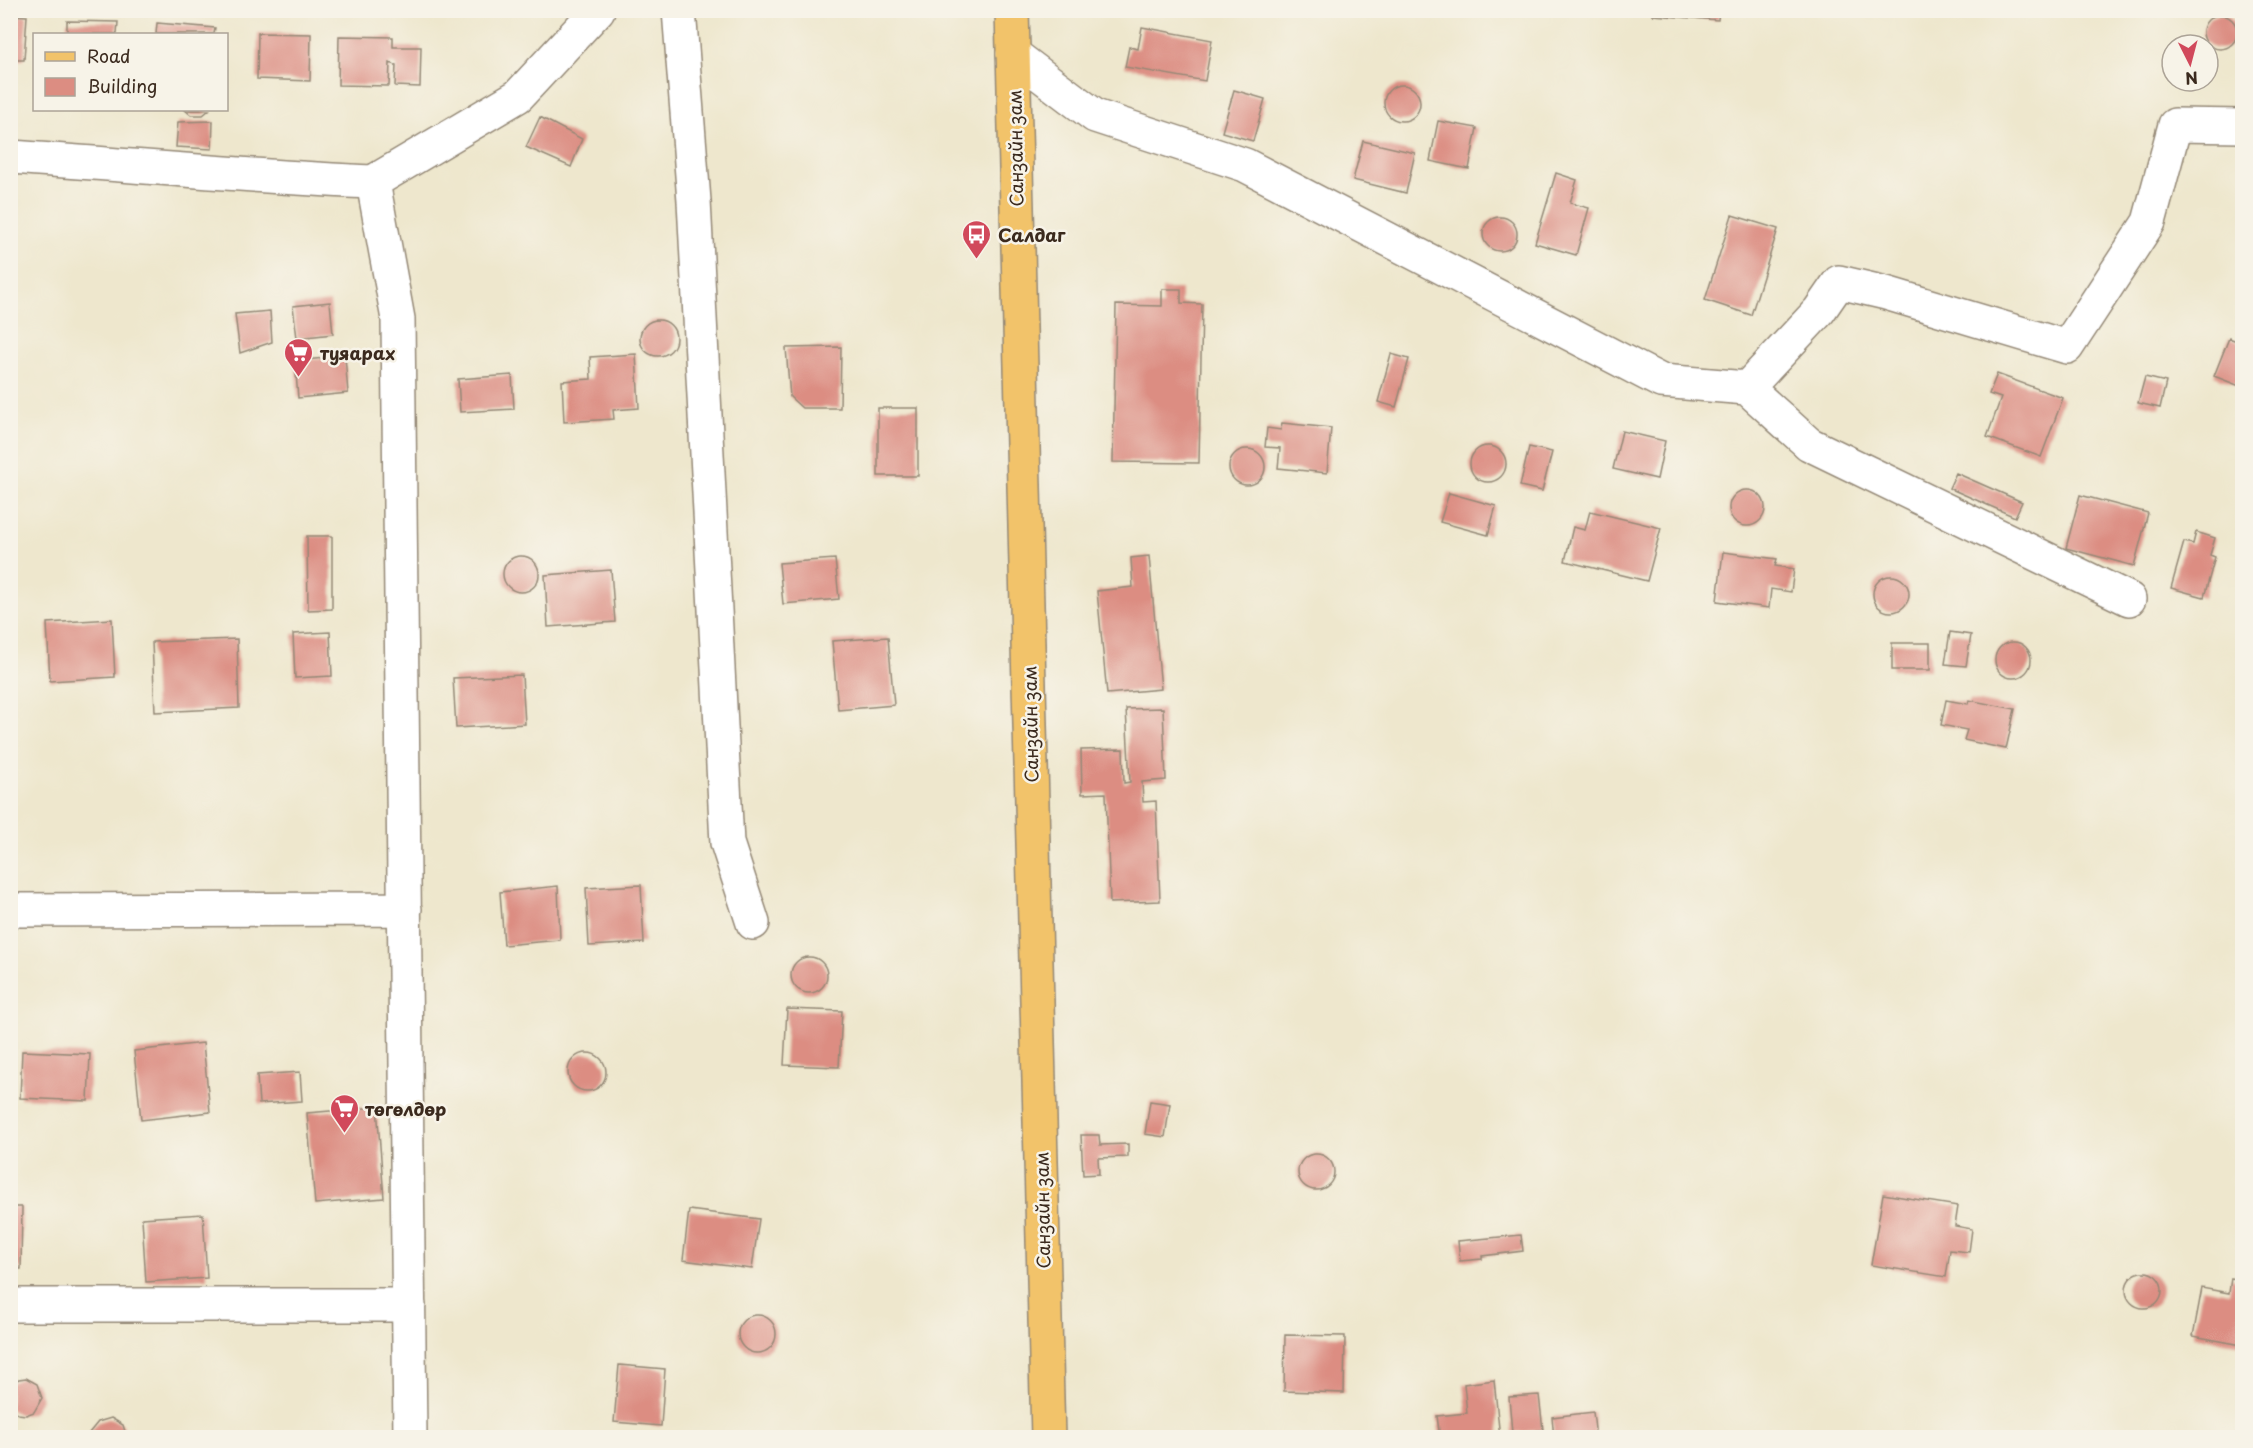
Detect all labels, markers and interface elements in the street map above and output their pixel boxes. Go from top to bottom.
legend [33,33,228,111]
north arrow [2160,33,2220,93]
text: Road [87,42,131,69]
text: N [2184,66,2199,92]
text: Building [87,72,157,99]
street label: Санзайн зам [1000,89,1030,207]
bus stop icon: Салдаг [961,218,993,260]
place label: Салдаг [998,221,1066,248]
supermarket icon: туяарах [283,336,315,378]
place label: туяарах [319,339,395,366]
street label: Санзайн зам [1015,665,1045,783]
supermarket icon: төгөлдөр [328,1092,360,1134]
place label: төгөлдөр [364,1095,446,1122]
street label: Санзайн зам [1027,1151,1057,1269]

